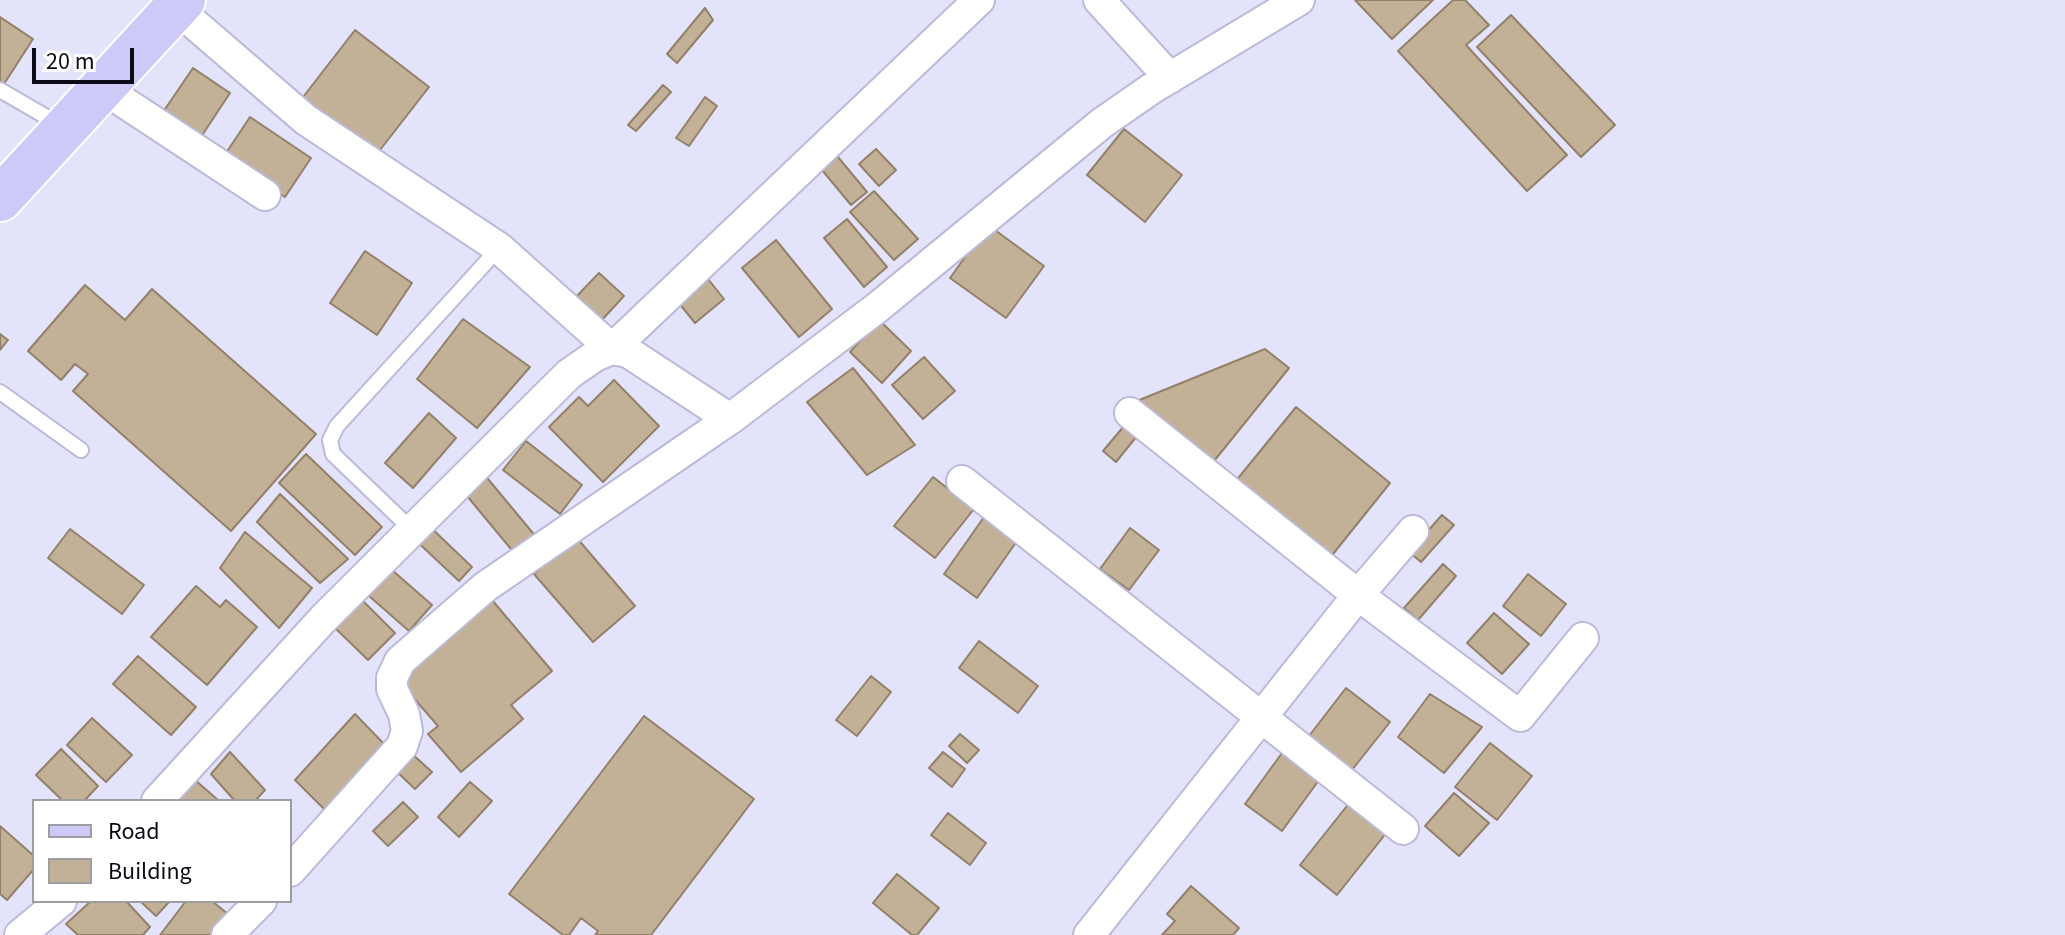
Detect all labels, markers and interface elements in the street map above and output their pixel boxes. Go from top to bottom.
scale bar [36,32,138,82]
text: 20 m [46,44,95,79]
legend [32,799,292,903]
text: Road [108,814,160,849]
text: Building [108,854,192,889]

